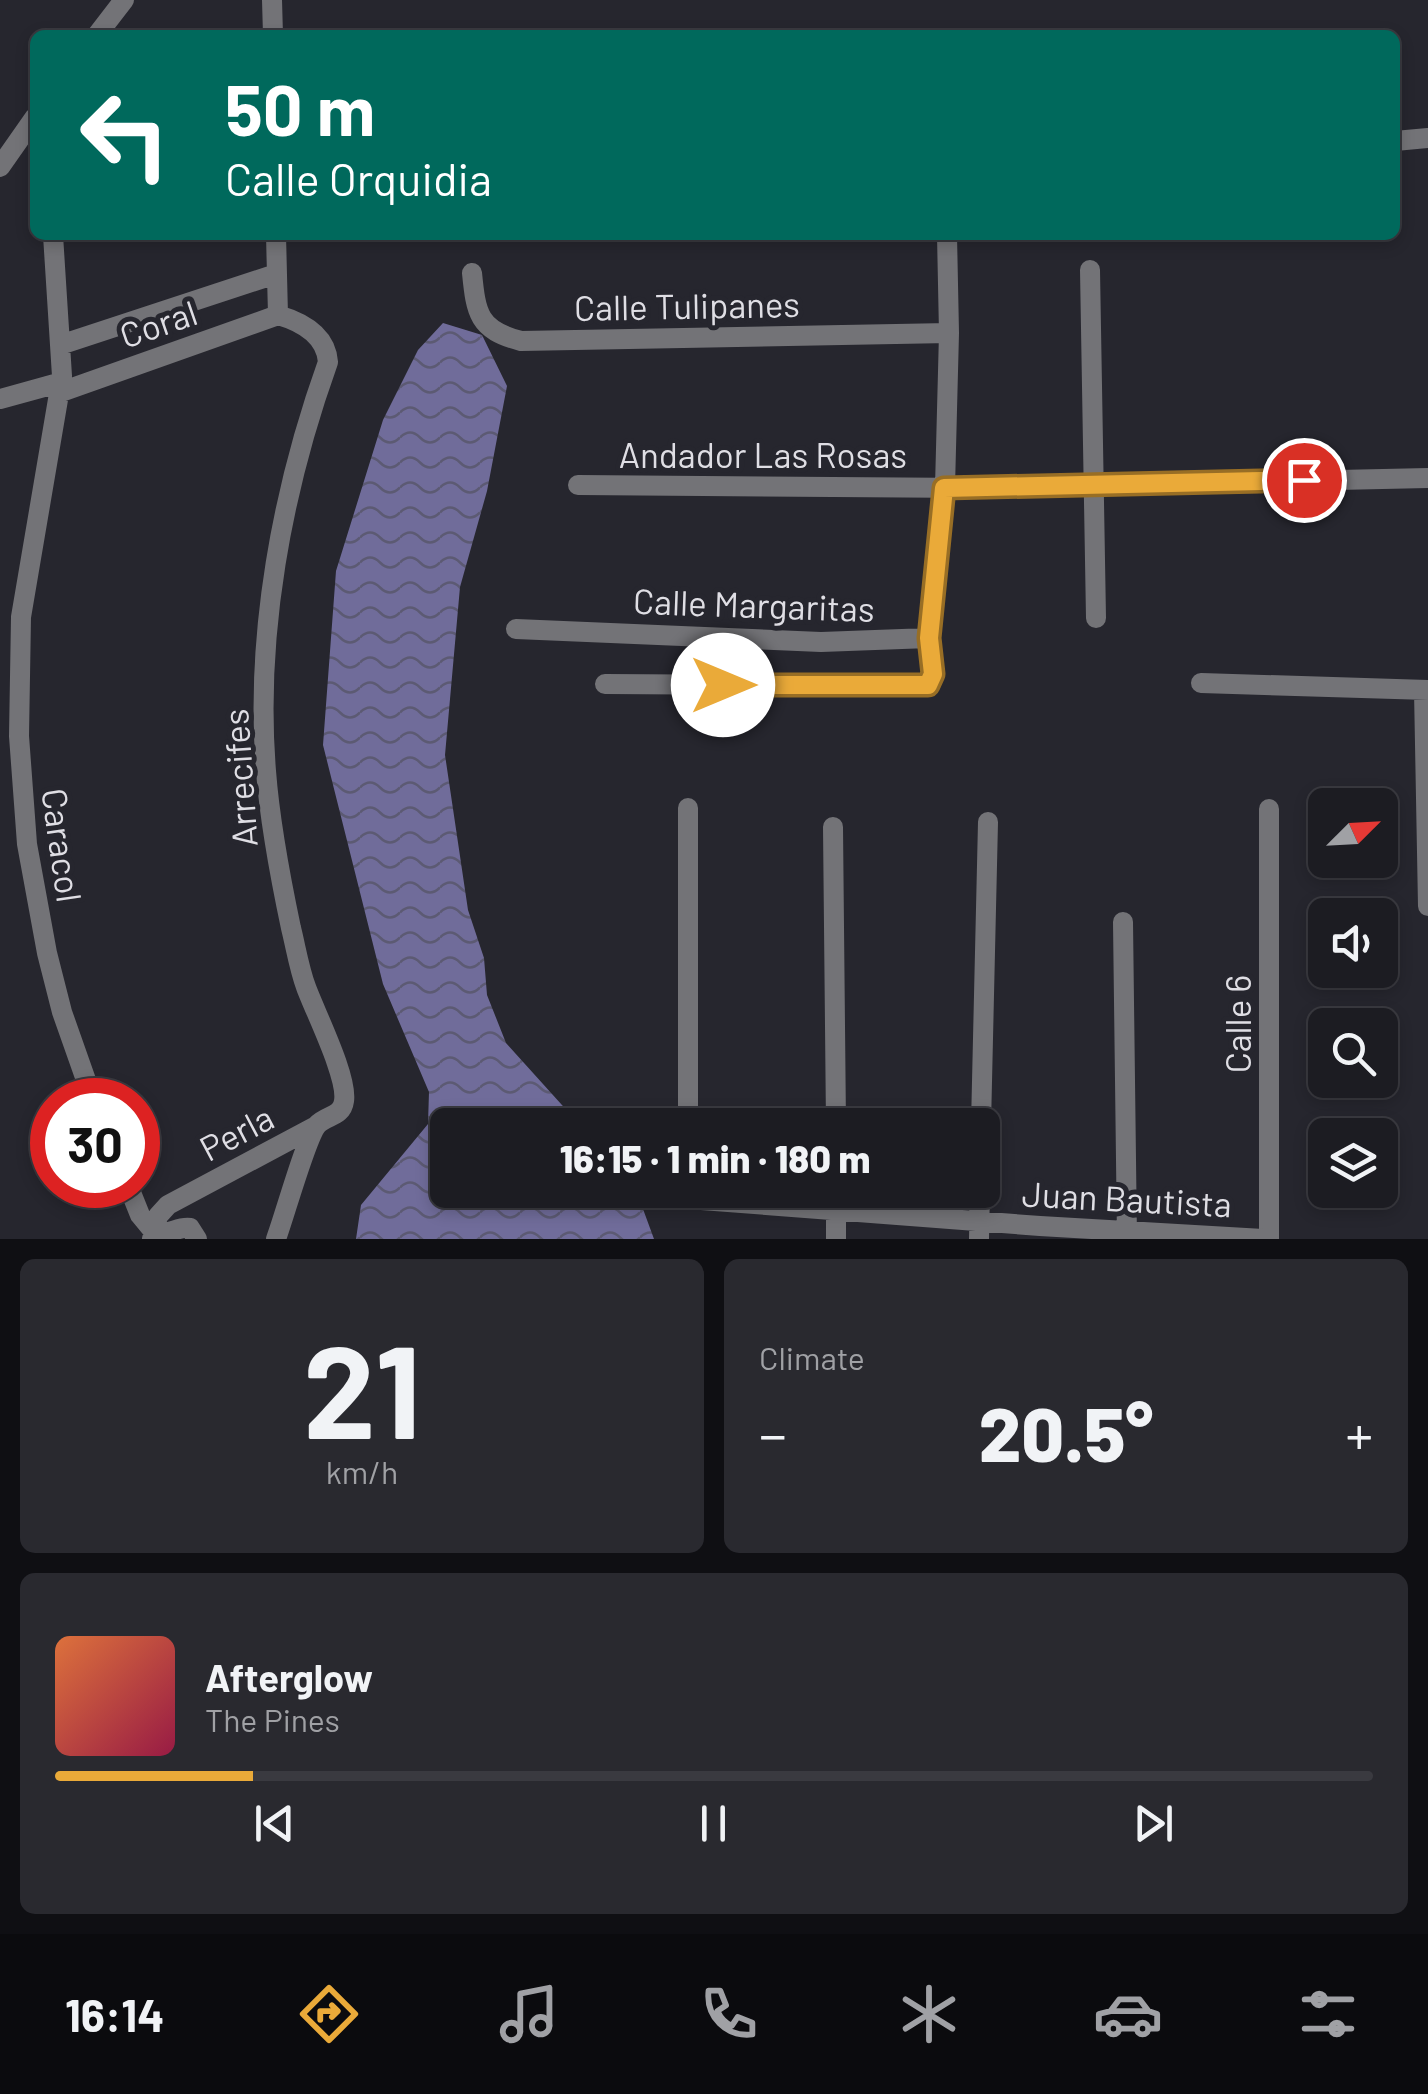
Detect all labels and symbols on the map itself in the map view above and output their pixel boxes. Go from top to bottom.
street label: Calle Tulipanes [574,282,800,328]
street label: Coral [114,290,202,356]
street label: Andador Las Rosas [619,433,907,475]
pin [1262,438,1347,523]
street label: Calle Margaritas [633,579,875,629]
position arrow [671,633,775,737]
street label: Arrecifes [213,708,265,848]
street label: Caracol [34,785,92,905]
north arrow [1308,788,1398,878]
street label: Calle 6 [1216,975,1258,1073]
speed limit sign: 30 [30,1078,160,1208]
street label: Perla [192,1095,280,1169]
street label: Juan Bautista [1021,1172,1233,1224]

